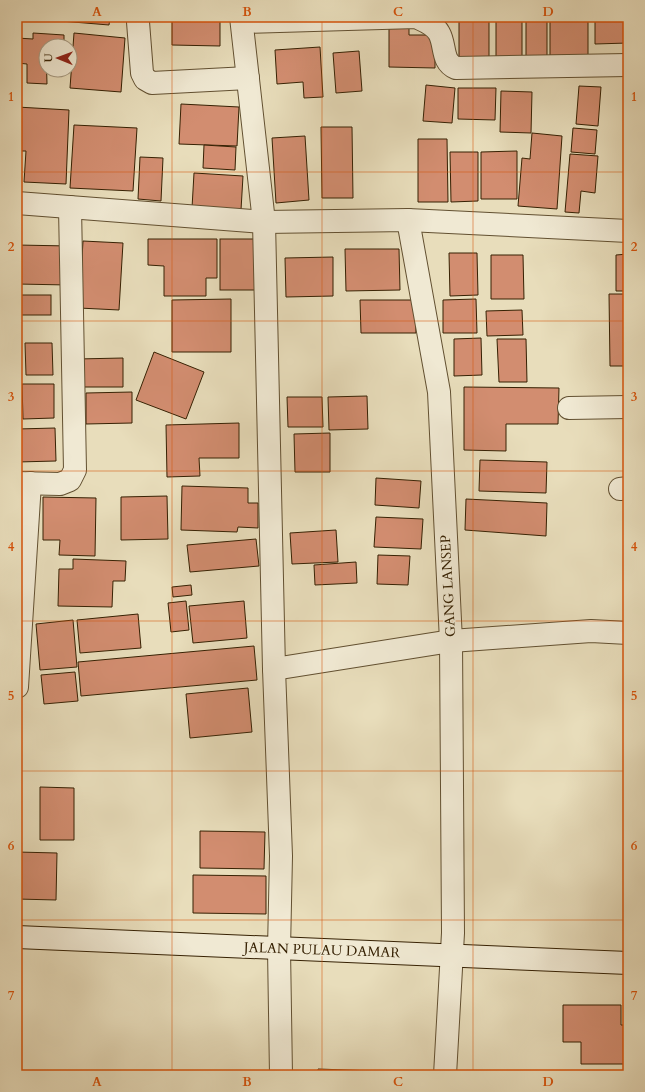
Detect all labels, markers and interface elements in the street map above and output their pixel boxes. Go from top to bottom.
text: A [92,3,102,21]
text: B [242,3,252,21]
text: C [393,3,403,21]
text: D [542,3,554,21]
north arrow [38,38,78,78]
text: U [41,53,56,62]
text: 1 [8,88,14,106]
text: 1 [631,88,637,106]
text: 2 [8,238,15,256]
text: 2 [631,238,638,256]
text: 3 [8,388,15,406]
text: 3 [631,388,638,406]
street label: GANG LANSEP [436,535,460,637]
text: 4 [8,538,15,556]
text: 4 [631,538,638,556]
text: 5 [8,687,14,705]
text: 5 [631,687,637,705]
text: 6 [8,837,15,855]
text: 6 [631,837,638,855]
street label: JALAN PULAU DAMAR [242,938,401,962]
text: 7 [8,987,15,1005]
text: 7 [631,987,638,1005]
text: A [92,1073,102,1091]
text: B [242,1073,252,1091]
text: C [393,1073,403,1091]
text: D [542,1073,554,1091]

